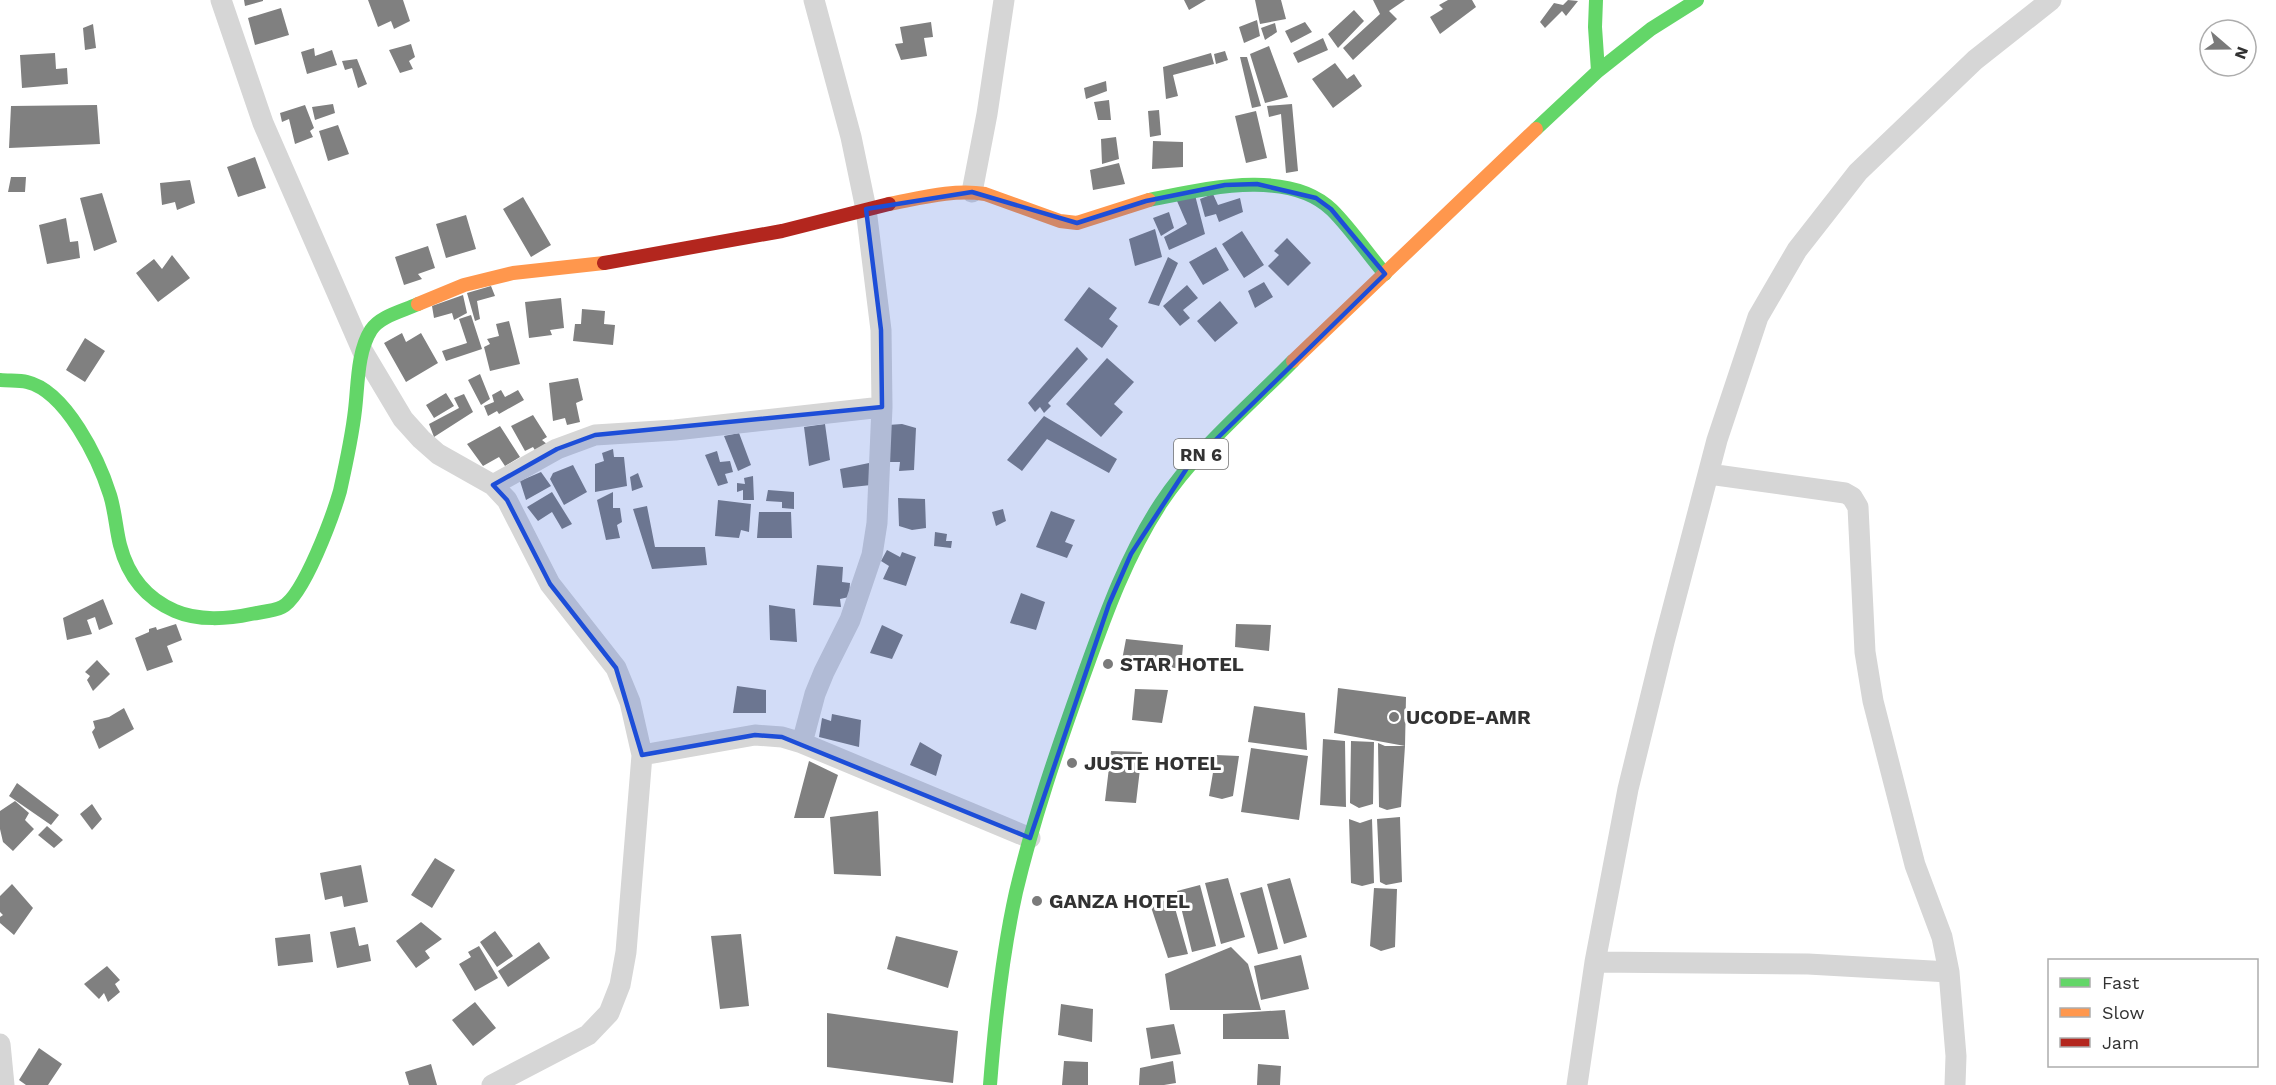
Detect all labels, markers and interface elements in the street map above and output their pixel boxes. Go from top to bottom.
north arrow [2198,18,2258,78]
text: N [2231,44,2253,62]
road number: RN 6 [1174,439,1228,469]
place label: STAR HOTEL [1120,652,1244,676]
marker: STAR HOTEL [1101,657,1115,671]
place label: UCODE-AMR [1406,705,1531,729]
marker: UCODE-AMR [1387,710,1401,724]
place label: JUSTE HOTEL [1084,751,1221,775]
marker: JUSTE HOTEL [1065,756,1079,770]
place label: GANZA HOTEL [1049,889,1190,913]
marker: GANZA HOTEL [1030,894,1044,908]
legend [2048,959,2258,1067]
text: Fast [2102,972,2140,993]
text: Slow [2102,1002,2145,1023]
text: Jam [2102,1032,2139,1053]

